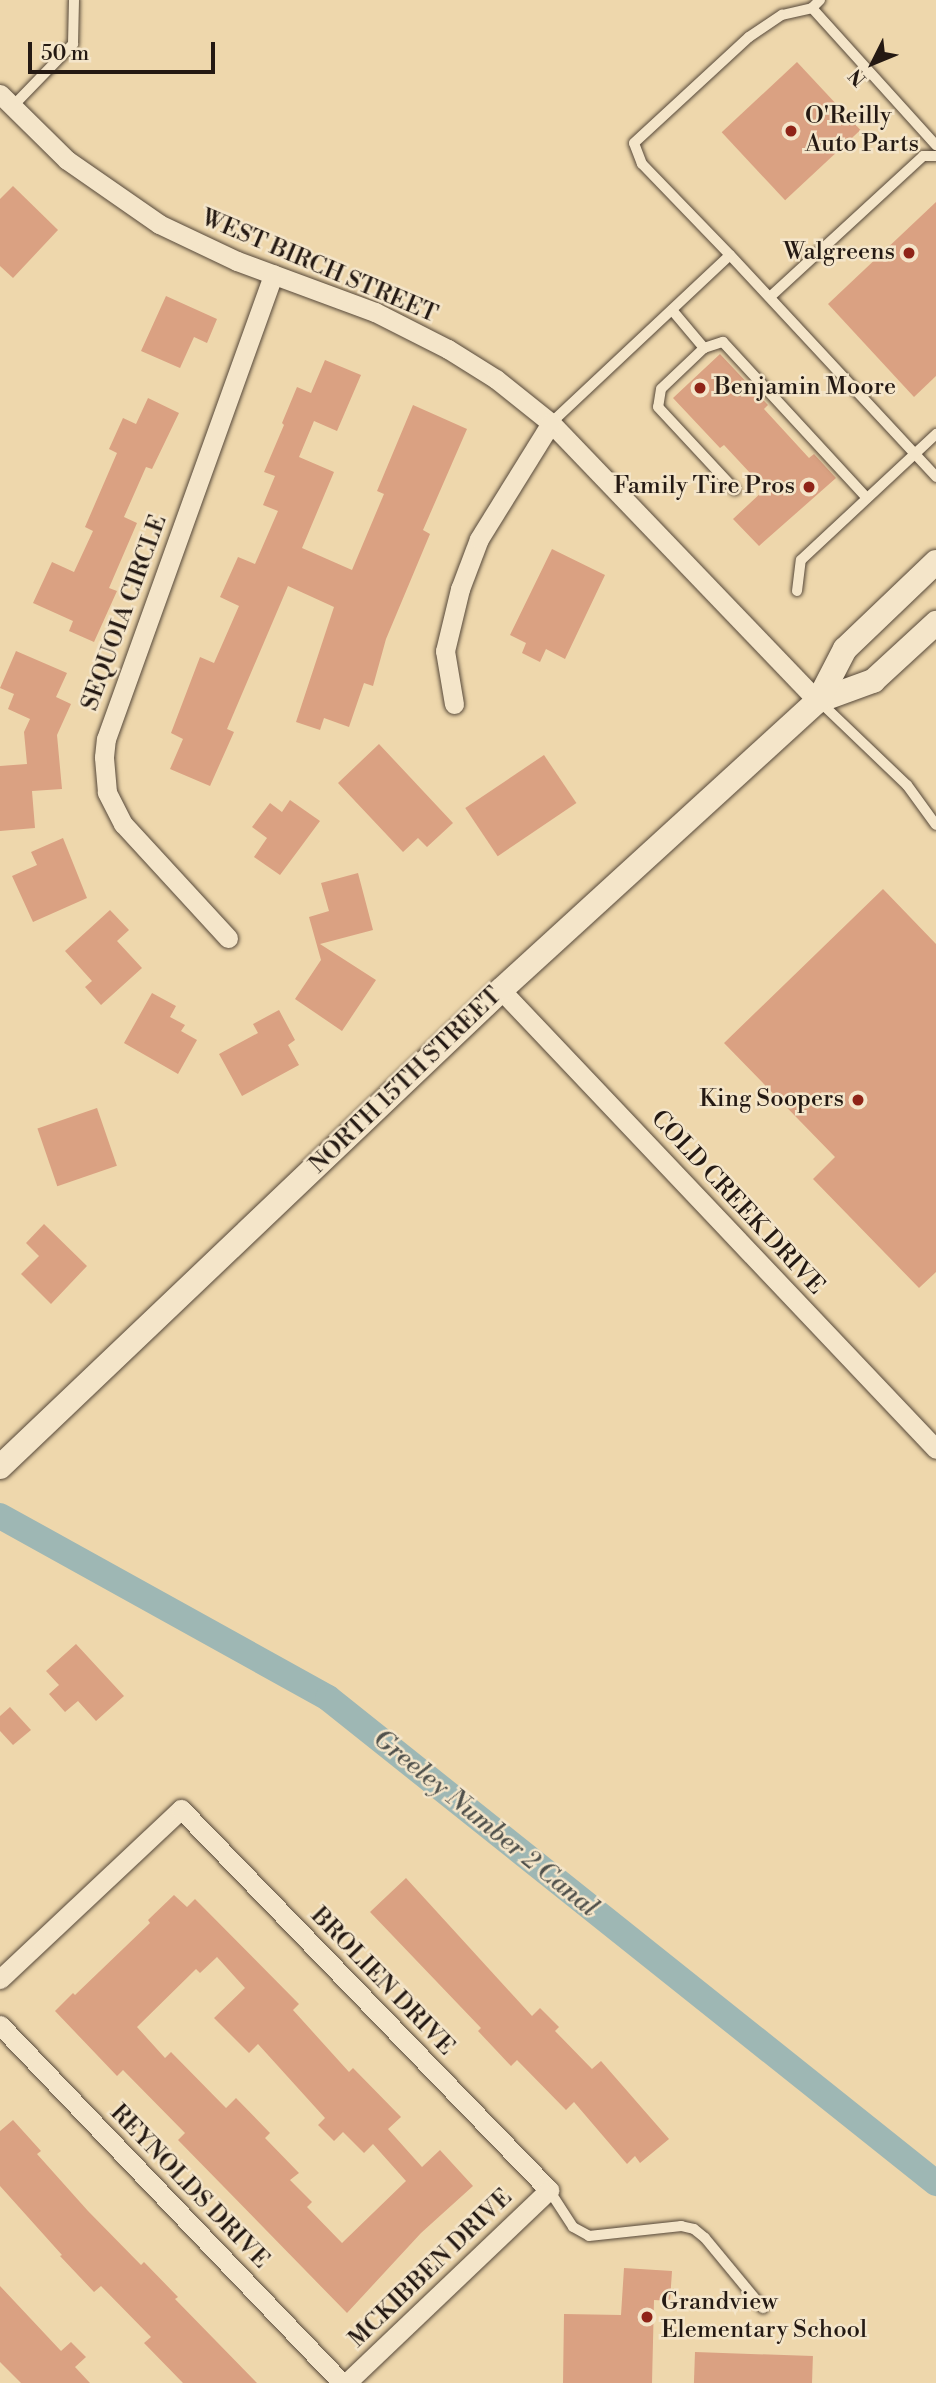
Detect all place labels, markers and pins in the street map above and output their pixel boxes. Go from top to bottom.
place label: O'Reilly Auto Parts [805,103,919,159]
marker: O'Reilly Auto Parts [783,123,799,139]
place label: Walgreens [783,239,895,267]
marker: Walgreens [901,245,917,261]
place label: Benjamin Moore [714,374,896,402]
marker: Benjamin Moore [692,380,708,396]
place label: Family Tire Pros [613,473,795,501]
marker: Family Tire Pros [801,479,817,495]
place label: King Soopers [699,1086,844,1114]
marker: King Soopers [850,1092,866,1108]
place label: Grandview Elementary School [661,2289,867,2345]
marker: Grandview Elementary School [639,2309,655,2325]

